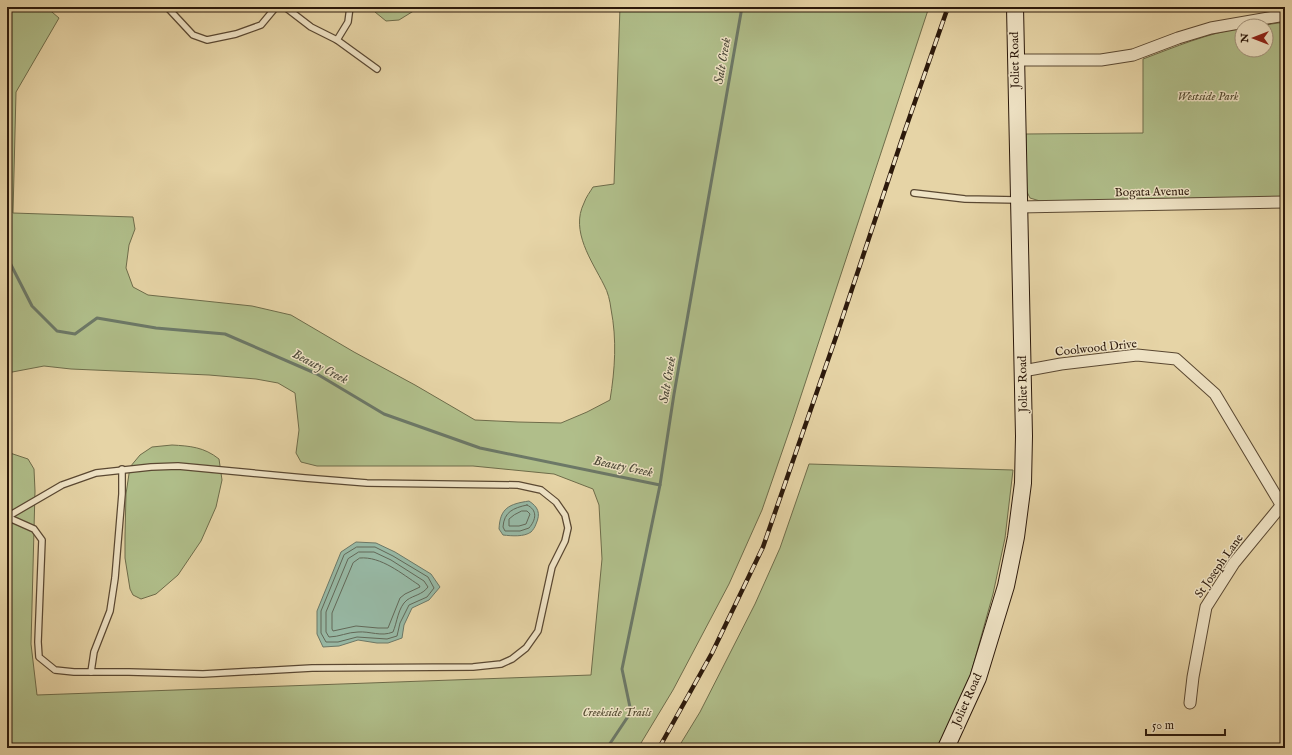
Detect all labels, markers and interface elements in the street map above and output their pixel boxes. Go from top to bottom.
north arrow [1234,18,1274,58]
street label: Joliet Road [1007,31,1024,91]
text: N [1238,33,1252,44]
water label: Salt Creek [711,36,736,86]
park label: Westside Park [1177,89,1239,104]
street label: Bogata Avenue [1115,184,1190,200]
street label: Coolwood Drive [1054,336,1138,360]
water label: Beauty Creek [289,346,351,389]
water label: Salt Creek [656,355,681,405]
street label: Joliet Road [1015,355,1032,415]
water label: Beauty Creek [592,452,655,482]
street label: St Joseph Lane [1191,531,1248,601]
street label: Joliet Road [948,670,987,731]
park label: Creekside Trails [583,705,652,720]
scale bar [1146,711,1225,737]
text: 50 m [1152,718,1174,733]

